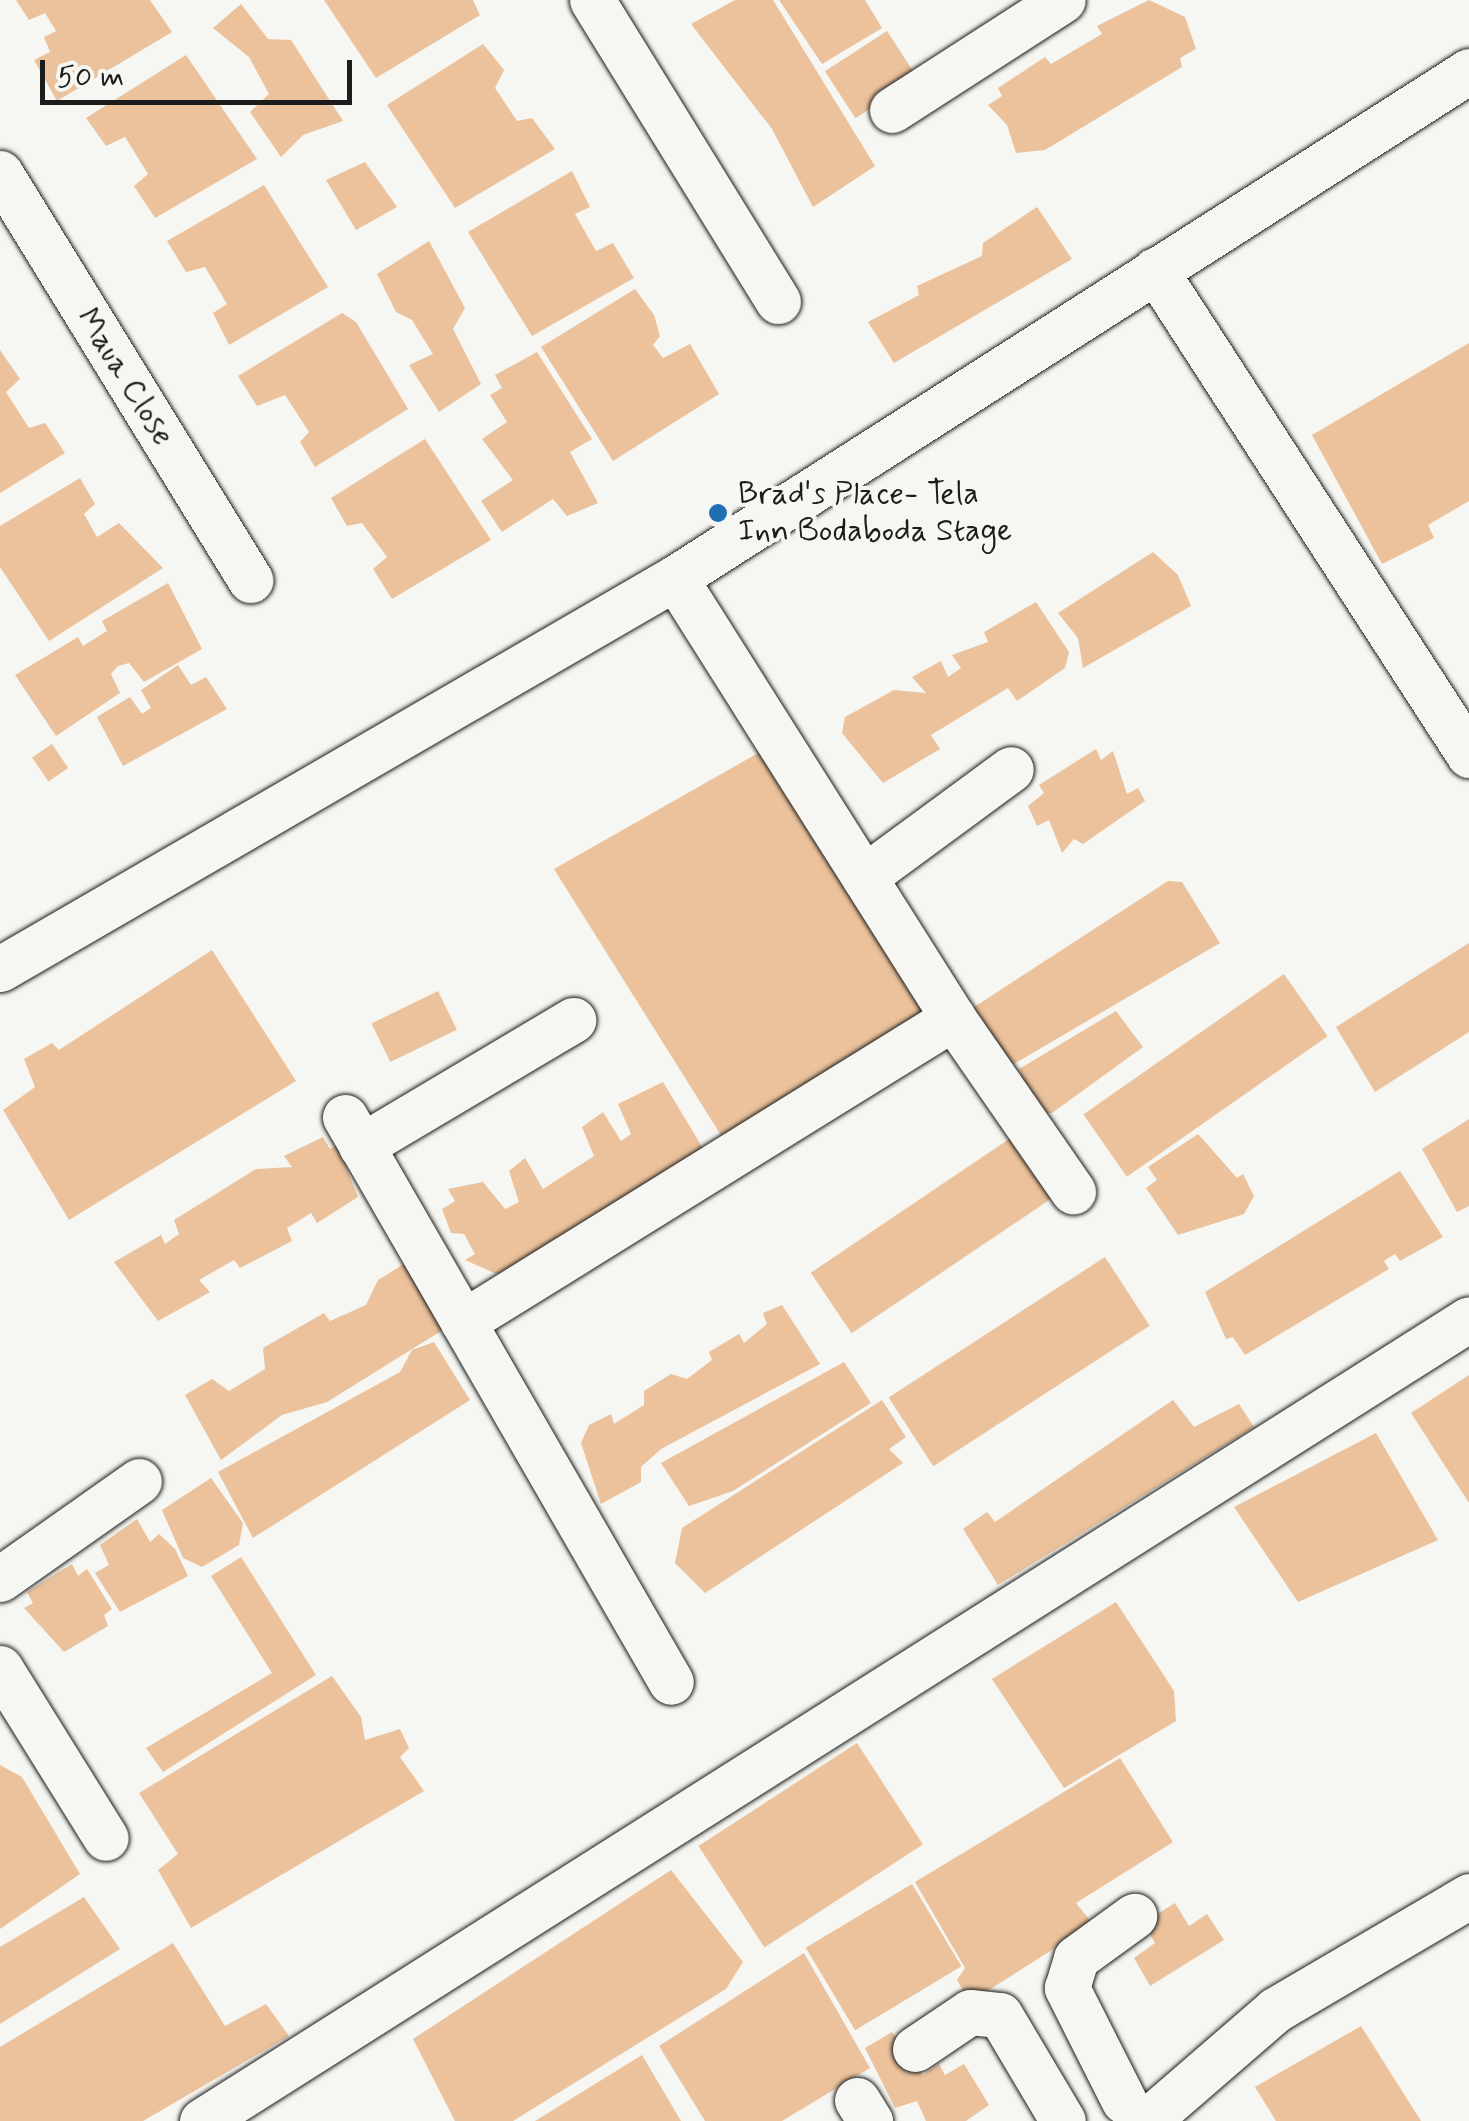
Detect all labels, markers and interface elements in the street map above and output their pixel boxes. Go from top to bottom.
scale bar [45,40,358,102]
text: 50 m [57,58,124,97]
street label: Maua Close [68,301,182,453]
place label: Brad's Place- Tela Inn Bodaboda Stage [738,476,1008,551]
marker: Brad's Place- Tela Inn Bodaboda Stage [707,502,729,524]

